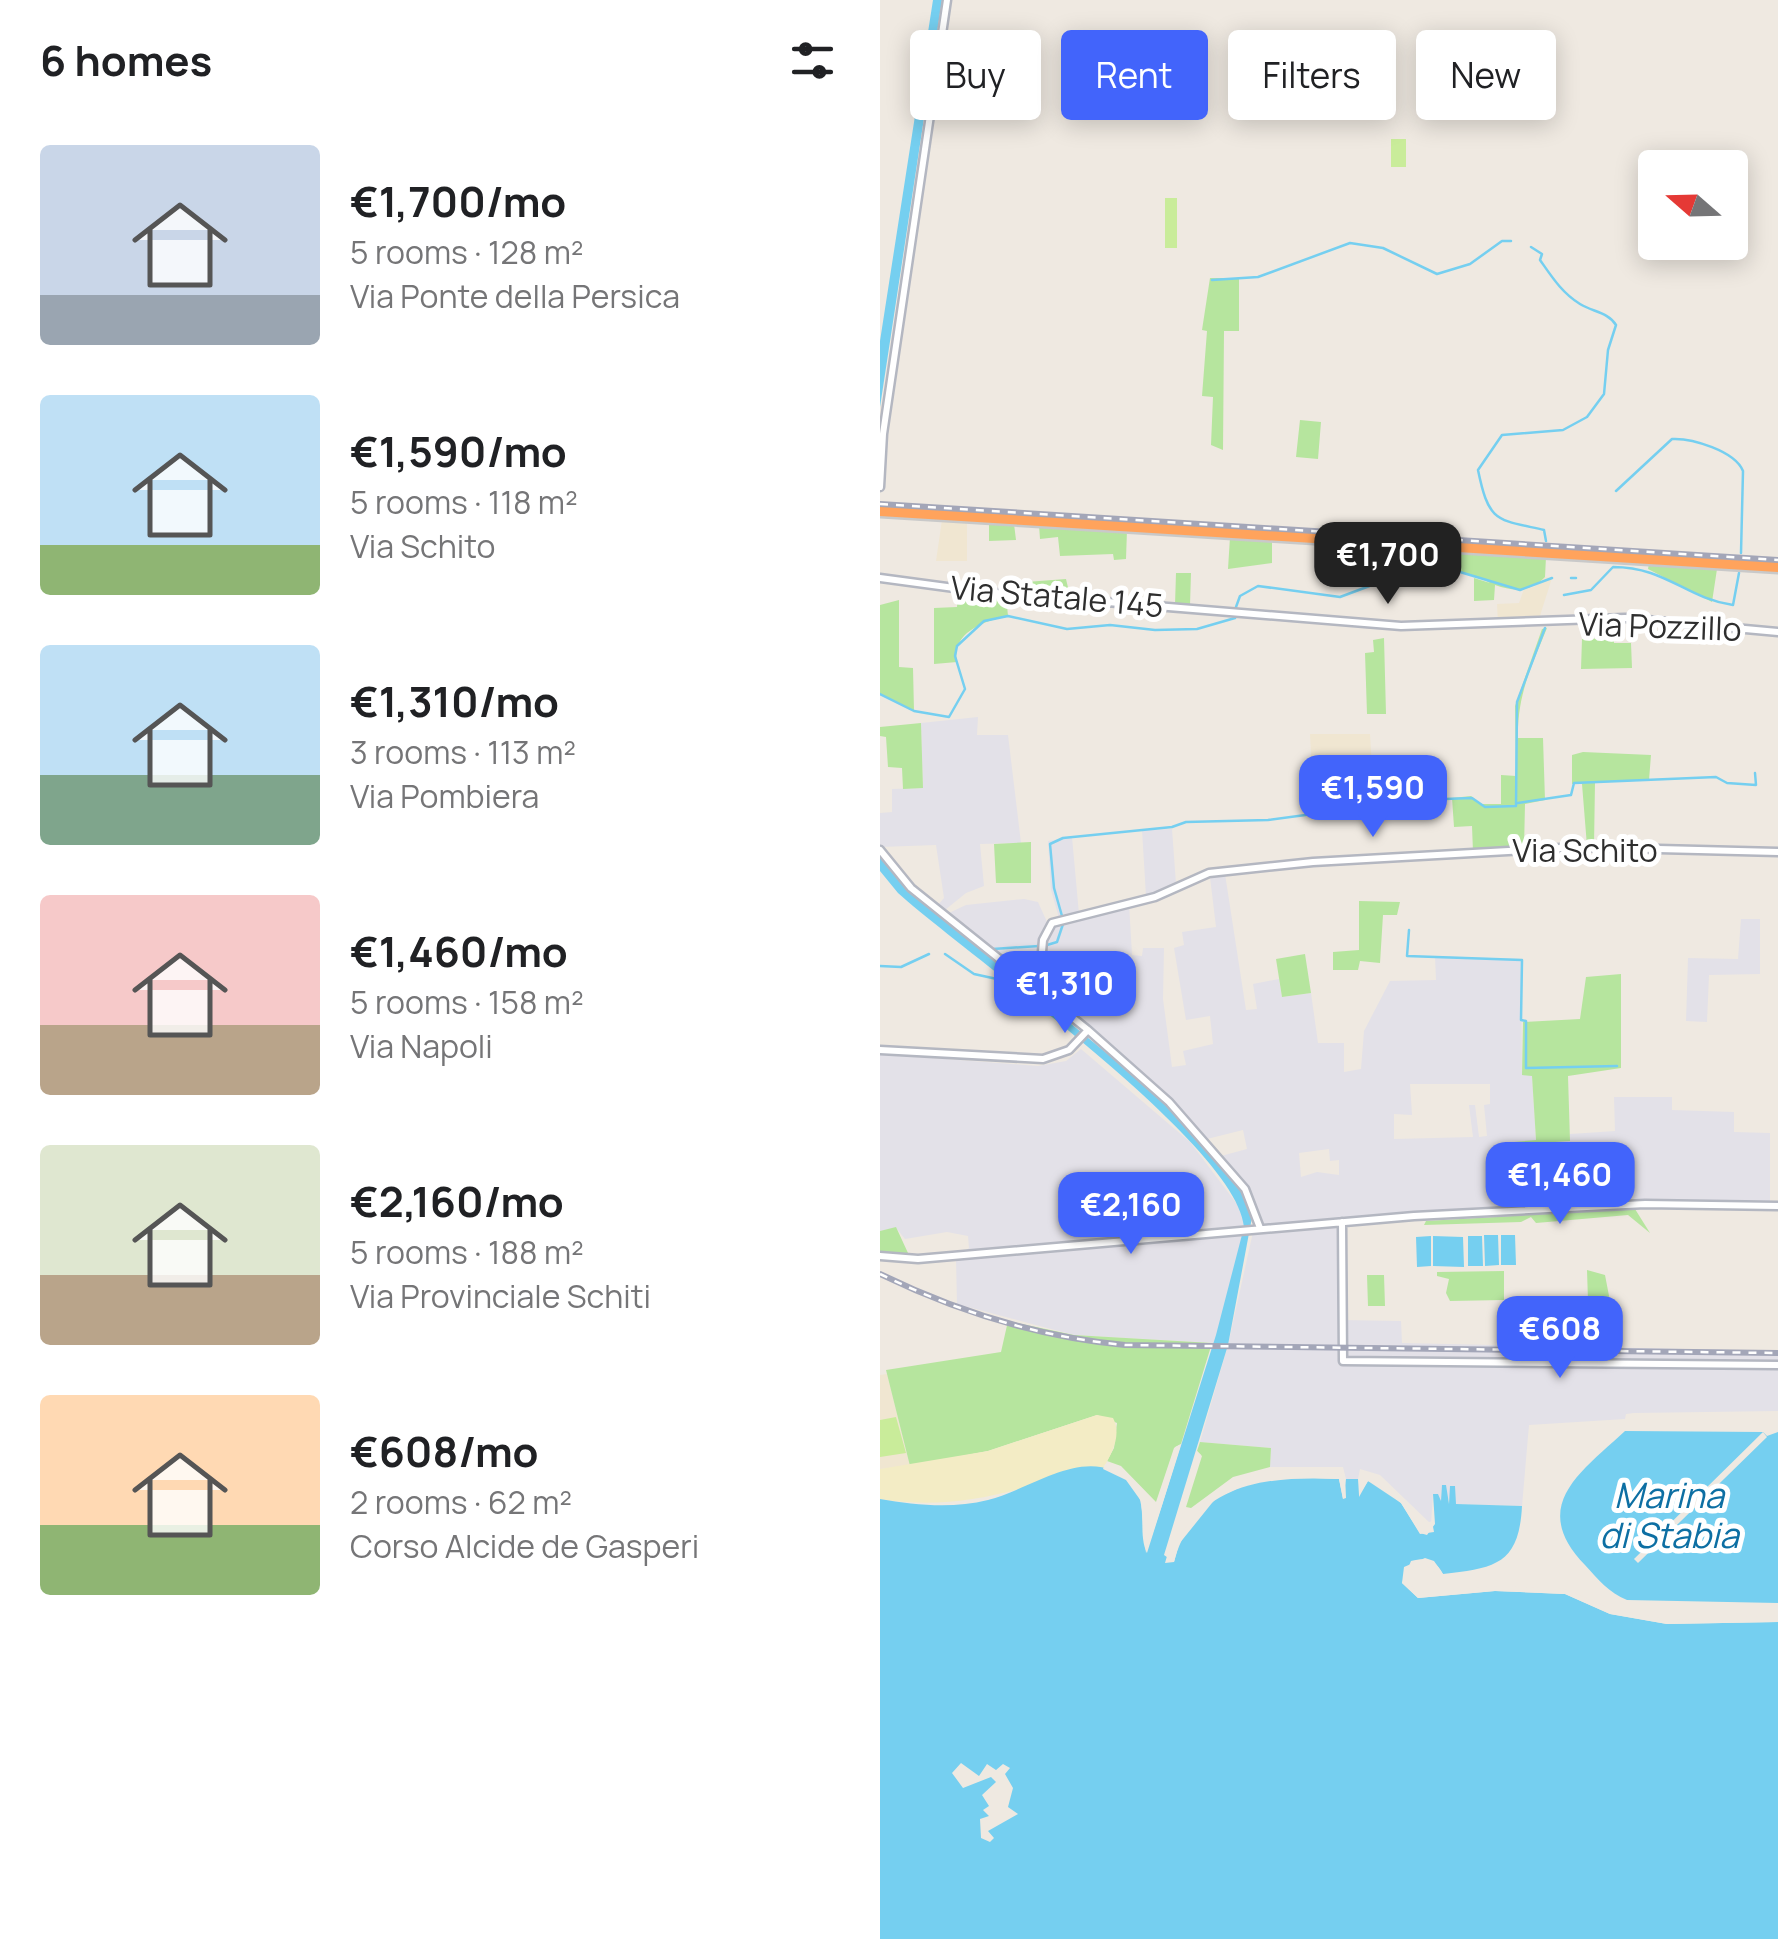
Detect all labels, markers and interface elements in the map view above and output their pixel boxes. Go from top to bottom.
chip: Buy [910,30,1041,120]
chip: Rent [1061,30,1208,120]
chip: Filters [1228,30,1396,120]
chip: New [1416,30,1556,120]
text: 6 homes [40,31,212,89]
icon: filters [785,33,840,88]
north arrow [1638,150,1748,260]
map controls [1638,150,1748,260]
text: €1,700/mo [350,172,566,230]
icon: home [120,185,240,305]
text: 5 rooms · 128 m² [350,230,584,274]
text: Via Ponte della Persica [350,274,680,318]
text: €1,590/mo [350,422,567,480]
icon: home [120,435,240,555]
text: 5 rooms · 118 m² [350,480,578,524]
pin: €1,700 [1307,522,1469,607]
text: Via Schito [350,524,495,568]
text: €1,700 [1336,532,1440,576]
street label: Via Statale 145 [949,565,1165,627]
street label: Via Pozzillo [1578,601,1742,651]
text: €1,310/mo [350,672,559,730]
icon: home [120,685,240,805]
text: 3 rooms · 113 m² [350,730,576,774]
pin: €1,590 [1292,755,1454,840]
text: €1,590 [1321,765,1425,809]
text: Via Pombiera [350,774,539,818]
street label: Via Schito [1512,828,1658,872]
text: €1,460/mo [350,922,568,980]
icon: home [120,935,240,1055]
pin: €1,310 [984,951,1146,1036]
text: €1,310 [1016,961,1114,1005]
text: 5 rooms · 158 m² [350,980,584,1024]
text: Via Napoli [350,1024,493,1068]
pin: €1,460 [1479,1142,1641,1227]
text: €1,460 [1508,1152,1612,1196]
text: €2,160/mo [350,1172,564,1230]
pin: €2,160 [1050,1172,1212,1257]
text: €2,160 [1080,1182,1182,1226]
icon: home [120,1185,240,1305]
text: 5 rooms · 188 m² [350,1230,584,1274]
text: Via Provinciale Schiti [350,1274,651,1318]
pin: €608 [1501,1296,1619,1381]
text: €608 [1519,1306,1601,1350]
text: €608/mo [350,1422,538,1480]
icon: home [120,1435,240,1555]
water label: Marina di Stabia [1599,1471,1740,1559]
text: 2 rooms · 62 m² [350,1480,572,1524]
text: Corso Alcide de Gasperi [350,1524,699,1568]

